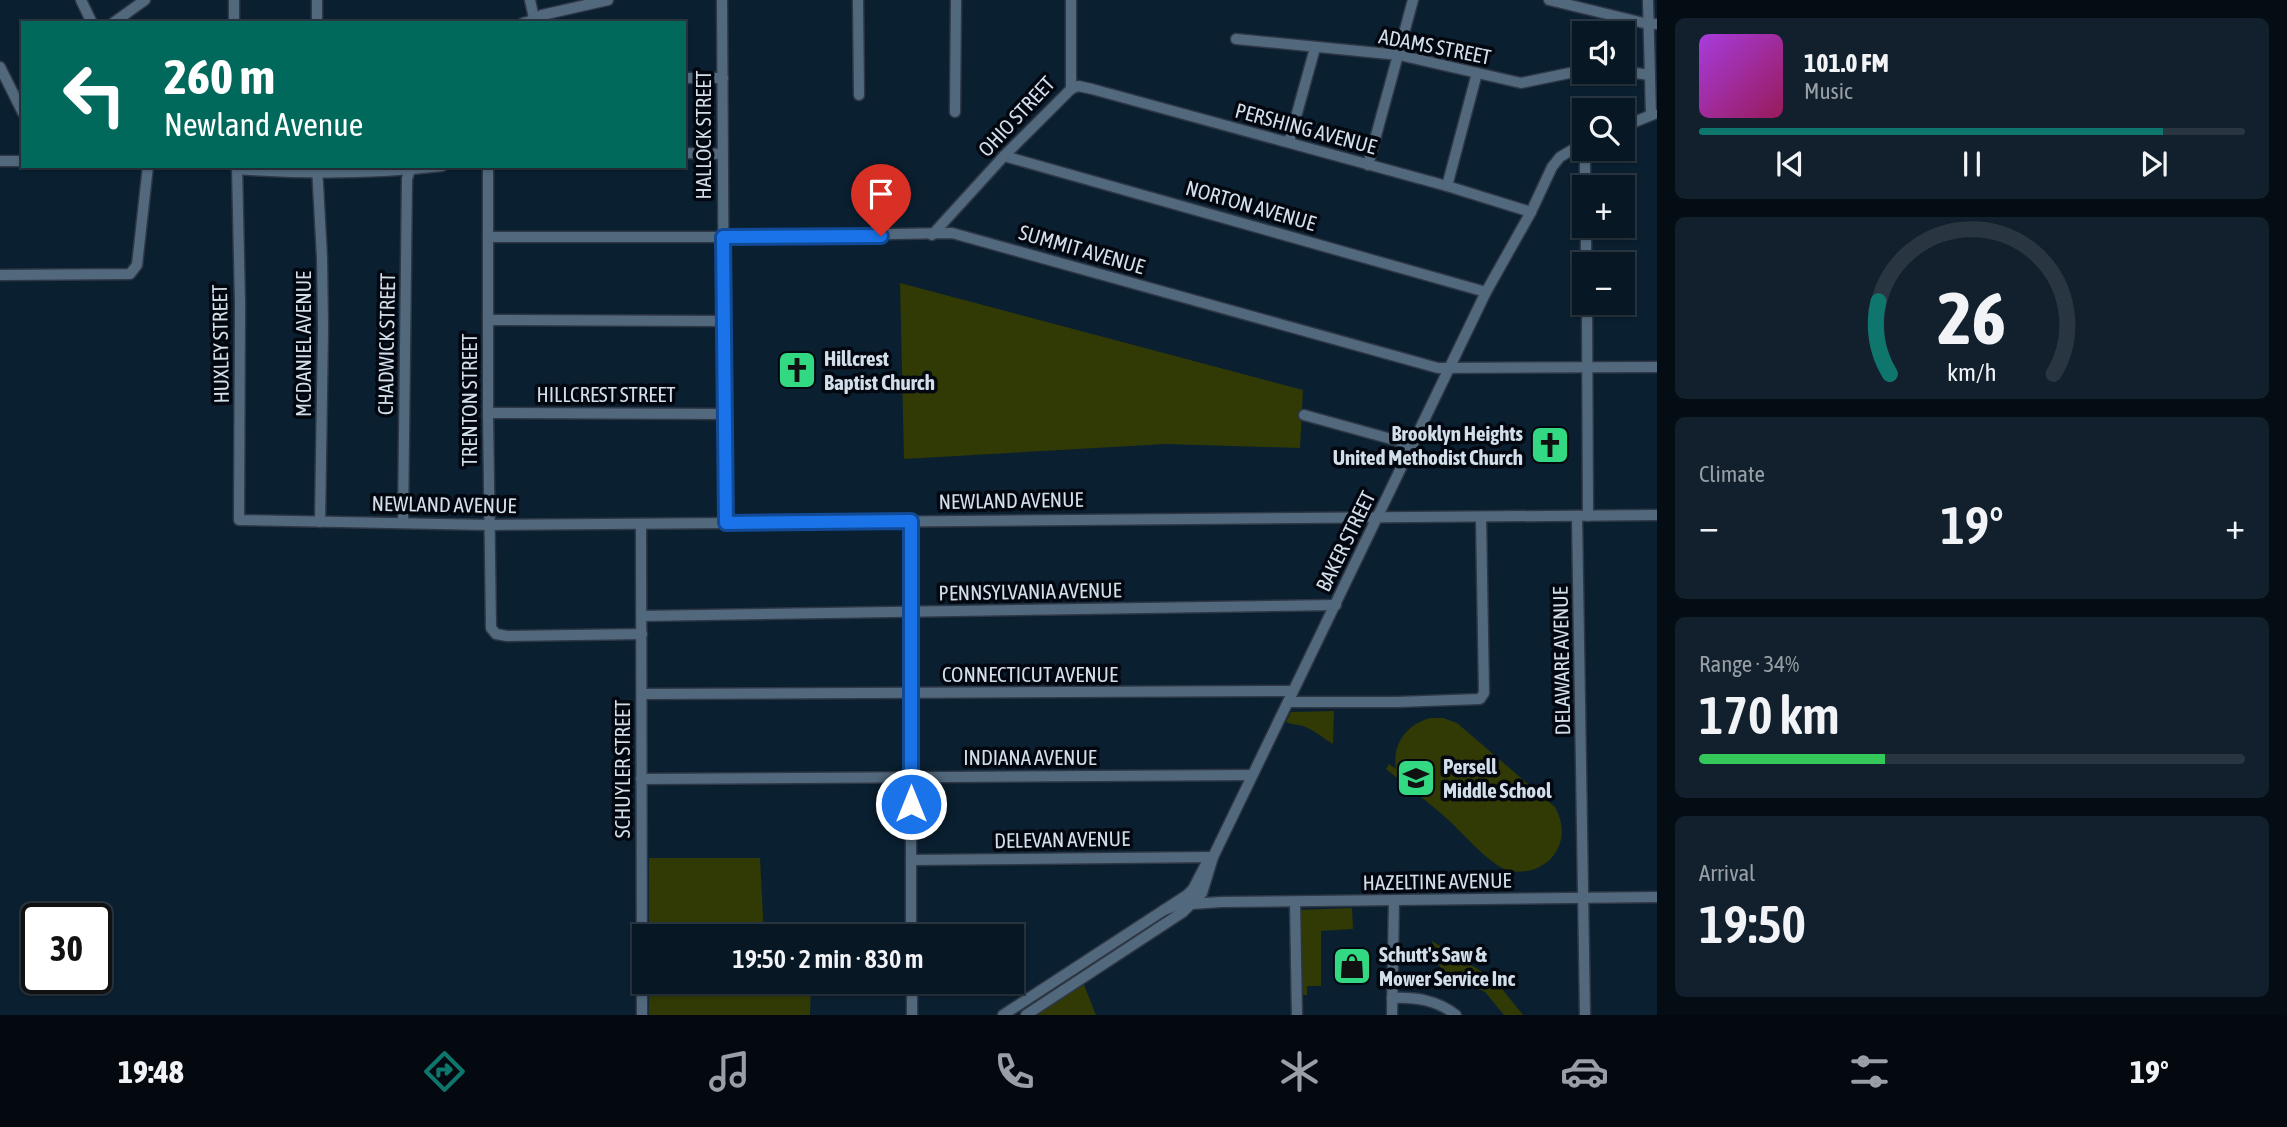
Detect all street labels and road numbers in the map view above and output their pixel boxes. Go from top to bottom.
street label: ADAMS STREET [1377,23,1493,69]
street label: HALLOCK STREET [691,71,715,199]
street label: OHIO STREET [973,71,1059,161]
street label: PERSHING AVENUE [1233,98,1379,158]
street label: NORTON AVENUE [1183,175,1319,235]
street label: SUMMIT AVENUE [1016,220,1148,278]
street label: MCDANIEL AVENUE [291,271,315,417]
street label: CHADWICK STREET [373,273,399,415]
street label: HUXLEY STREET [207,284,233,404]
street label: TRENTON STREET [457,333,481,467]
street label: HILLCREST STREET [537,382,675,406]
street label: NEWLAND AVENUE [938,487,1084,513]
street label: BAKER STREET [1310,487,1380,595]
street label: NEWLAND AVENUE [371,491,517,517]
street label: PENNSYLVANIA AVENUE [938,577,1122,605]
street label: DELAWARE AVENUE [1548,586,1574,736]
street label: CONNECTICUT AVENUE [942,662,1118,686]
street label: SCHUYLER STREET [610,700,634,838]
street label: INDIANA AVENUE [963,745,1097,769]
street label: DELEVAN AVENUE [994,826,1130,852]
street label: HAZELTINE AVENUE [1362,868,1512,894]

